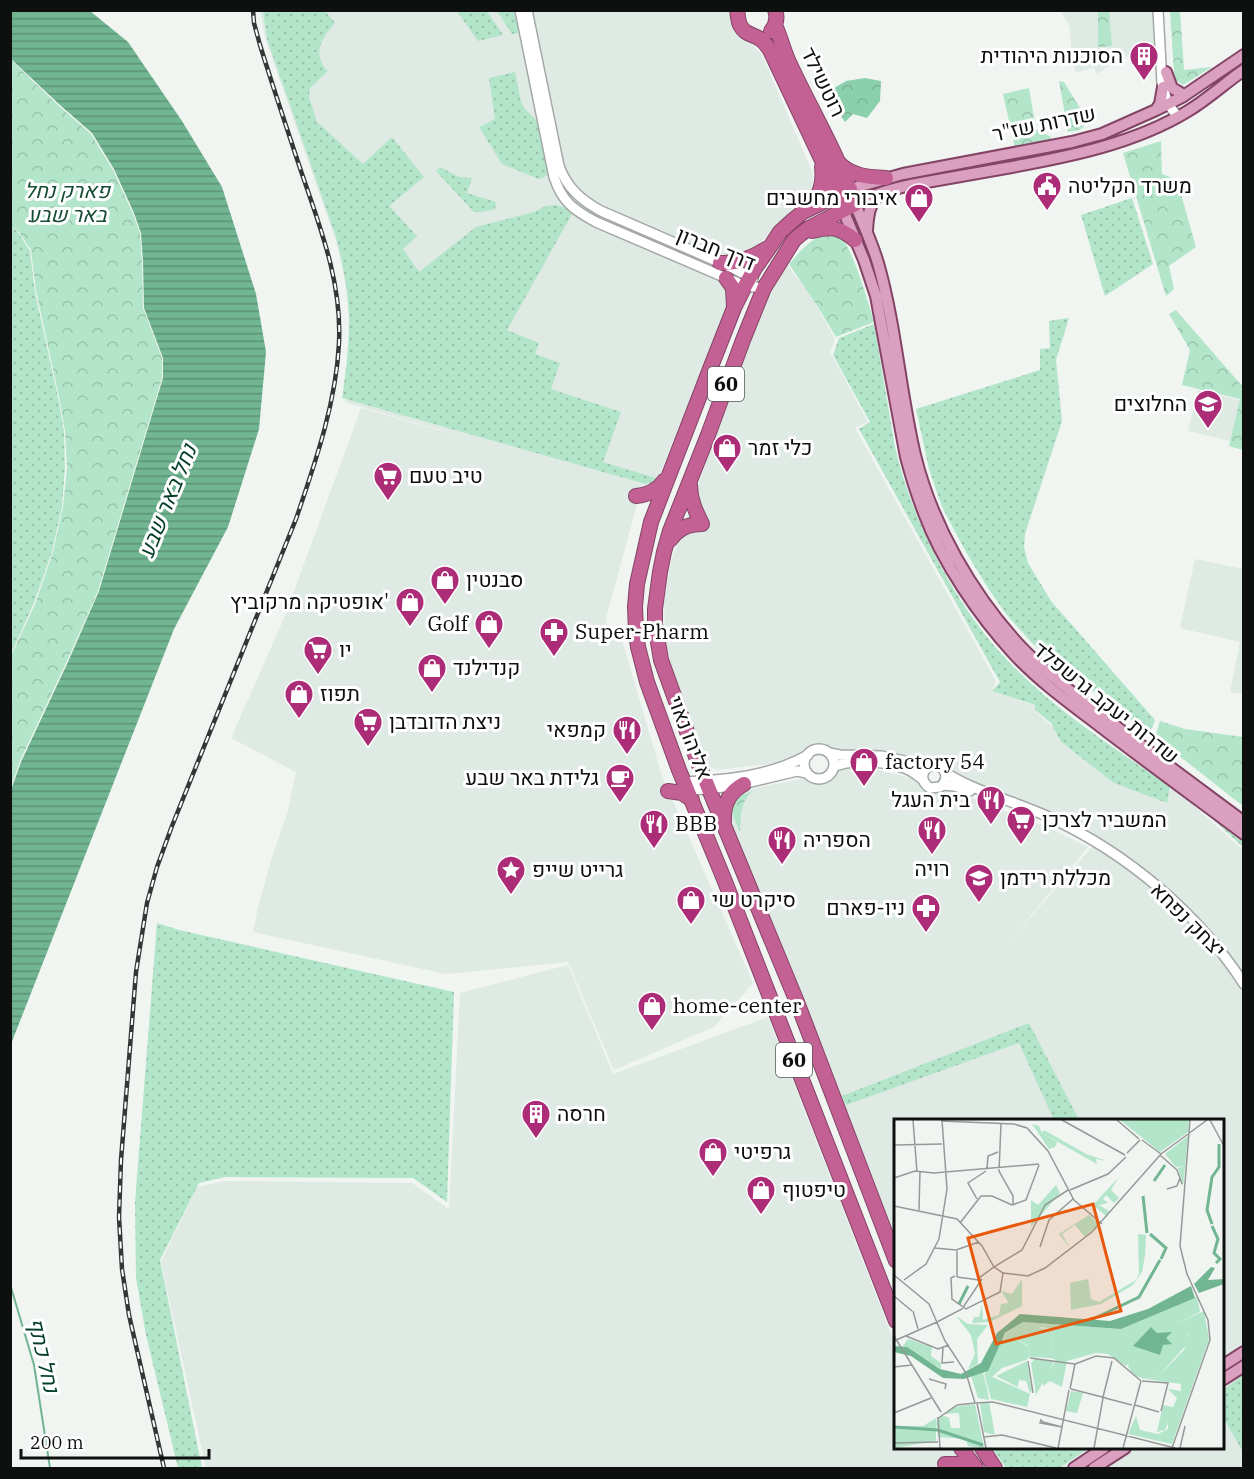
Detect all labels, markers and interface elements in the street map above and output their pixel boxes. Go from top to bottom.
building icon: הסוכנות היהודית [1128,40,1160,82]
place label: הסוכנות היהודית [980,41,1123,69]
street label: רוטשילד [795,42,853,121]
street label: שדרות שז"ר [989,98,1098,148]
public building icon: משרד הקליטה [1031,170,1063,212]
place label: משרד הקליטה [1068,171,1192,199]
park label: פארק נחל באר שבע [24,176,112,228]
shop icon: איבורי מחשבים [903,182,935,224]
place label: איבורי מחשבים [766,183,898,211]
street label: דרך חברון [673,220,760,277]
road number: 60 [708,367,744,401]
school or university icon: החלוצים [1192,388,1224,430]
place label: החלוצים [1114,389,1187,417]
shop icon: כלי זמר [711,432,743,474]
place label: כלי זמר [748,433,812,461]
water label: נחל באר שבע [131,438,203,562]
supermarket icon: טיב טעם [372,460,404,502]
place label: טיב טעם [409,461,483,489]
shop icon: סבנטין [429,564,461,606]
place label: סבנטין [466,565,523,593]
shop icon: אופטיקה מרקוביץ' [394,586,426,628]
place label: אופטיקה מרקוביץ' [230,587,389,615]
shop icon: Golf [473,608,505,650]
place label: Golf [428,609,470,637]
pharmacy icon: Super-Pharm [538,616,570,658]
place label: Super-Pharm [575,617,709,645]
supermarket icon: יו [302,634,334,676]
place label: יו [339,635,352,663]
street label: שדרות יעקב גרשפלד [1028,635,1185,770]
shop icon: קנדילנד [416,652,448,694]
place label: קנדילנד [453,653,520,681]
shop icon: תפוז [283,678,315,720]
place label: תפוז [320,679,360,707]
street label: אליהו נאוי [662,692,720,784]
supermarket icon: ניצת הדובדבן [352,706,384,748]
place label: ניצת הדובדבן [389,707,501,735]
restaurant icon: קמפאי [611,714,643,756]
place label: קמפאי [547,715,606,743]
shop icon: factory 54 [848,746,880,788]
place label: factory 54 [885,747,985,775]
cafe icon: גלידת באר שבע [604,762,636,804]
place label: גלידת באר שבע [465,763,599,791]
restaurant icon: בית העגל [975,784,1007,826]
place label: בית העגל [891,785,970,813]
supermarket icon: המשביר לצרכן [1005,804,1037,846]
place label: המשביר לצרכן [1042,805,1167,833]
restaurant icon: BBB [638,808,670,850]
place label: BBB [675,809,717,837]
restaurant icon: רויה [916,814,948,856]
restaurant icon: הספריה [766,824,798,866]
place label: הספריה [803,825,871,853]
place icon: גרייט שייפ [495,854,527,896]
place label: רויה [914,854,950,882]
place label: גרייט שייפ [532,855,623,883]
school or university icon: מכללת רידמן [963,862,995,904]
place label: מכללת רידמן [1000,863,1111,891]
street label: יצחק נפחא [1145,876,1232,963]
shop icon: סיקרט שי [675,884,707,926]
place label: סיקרט שי [712,885,796,913]
pharmacy icon: ניו-פארם [910,892,942,934]
place label: ניו-פארם [826,893,905,921]
shop icon: home-center [636,990,668,1032]
place label: home-center [673,991,802,1019]
road number: 60 [776,1043,812,1077]
building icon: חרסה [520,1098,552,1140]
place label: חרסה [557,1099,606,1127]
inset map [894,1119,1224,1449]
shop icon: גרפיטי [697,1136,729,1178]
place label: גרפיטי [734,1137,791,1165]
shop icon: טיפטוף [745,1174,777,1216]
place label: טיפטוף [782,1175,846,1203]
water label: נחל כתף [22,1315,68,1397]
scale bar [21,1422,208,1460]
text: 200 m [30,1431,84,1454]

